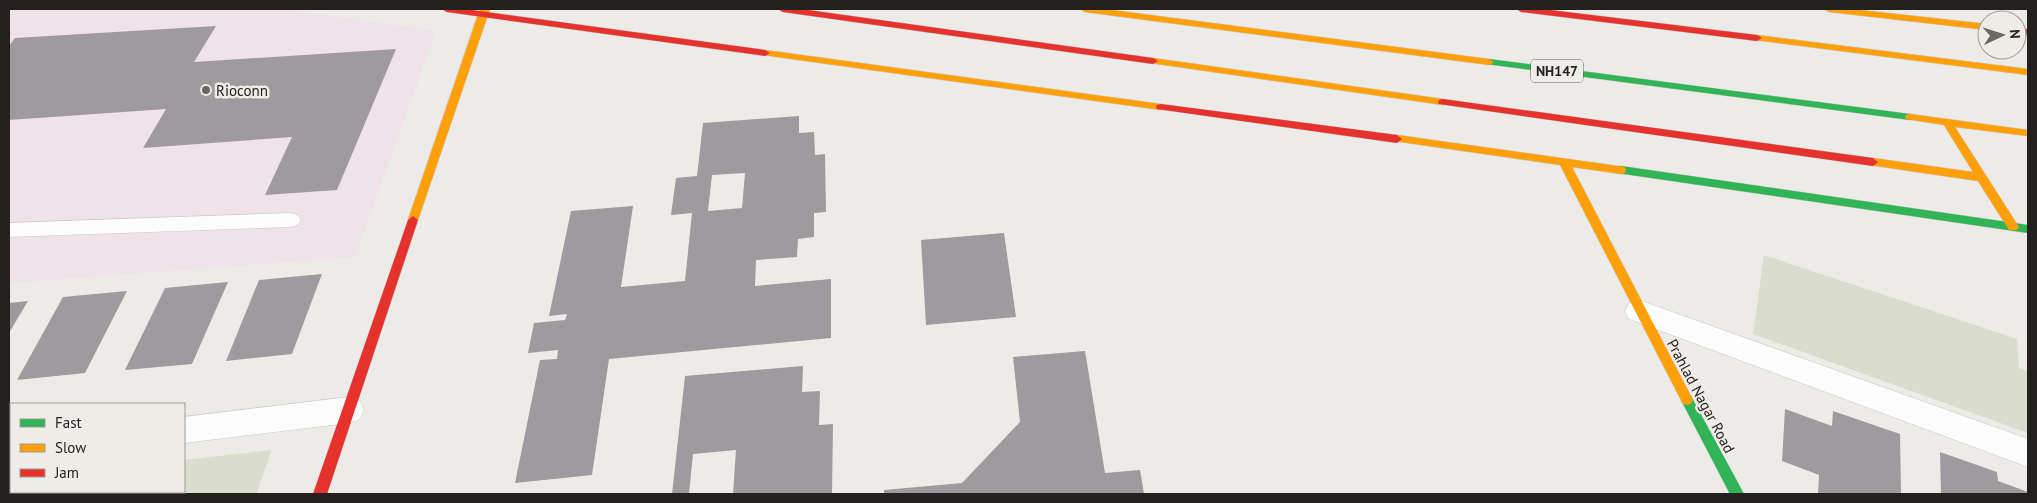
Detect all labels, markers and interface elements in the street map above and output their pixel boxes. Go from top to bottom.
north arrow [1977,10,2027,60]
text: N [2006,29,2024,39]
road number: NH147 [1531,59,1583,82]
place label: Rioconn [216,81,268,100]
marker: Rioconn [200,84,212,96]
street label: Prahlad Nagar Road [1663,336,1739,456]
legend [10,403,185,493]
text: Fast [55,413,82,432]
text: Slow [55,438,86,457]
text: Jam [54,463,79,482]

